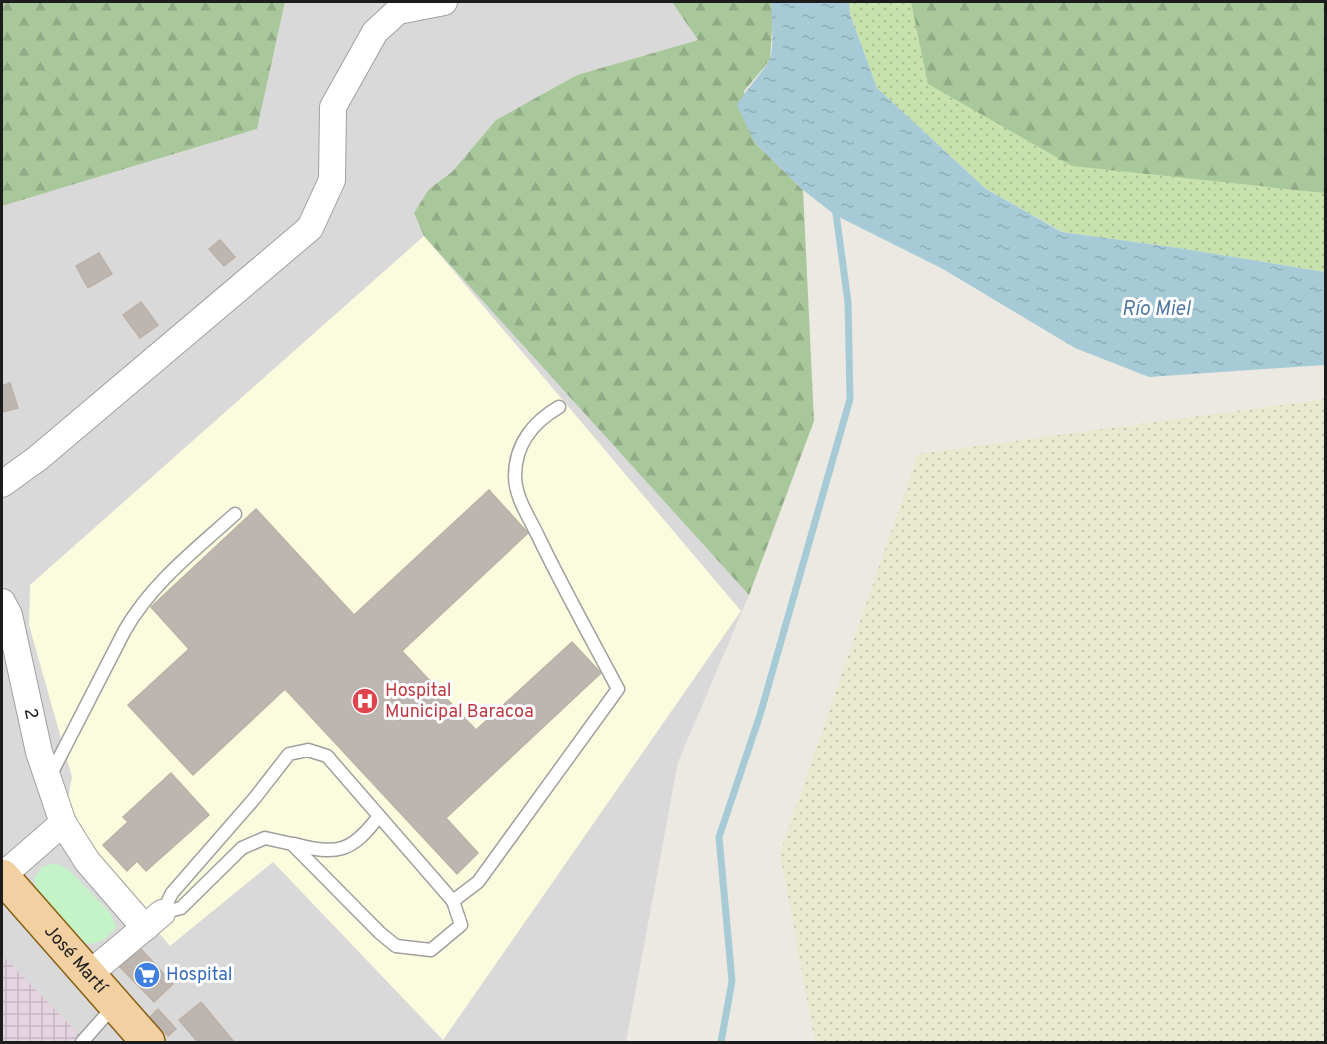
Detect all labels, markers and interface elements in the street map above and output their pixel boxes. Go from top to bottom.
water label: Río Miel [1122,297,1191,323]
place label: Hospital Municipal Baracoa [385,680,534,724]
hospital icon: Hospital Municipal Baracoa [350,686,380,716]
street label: 2 [18,706,43,722]
street label: José Martí [39,920,113,1000]
supermarket icon: Hospital [132,960,162,990]
place label: Hospital [166,964,233,987]

